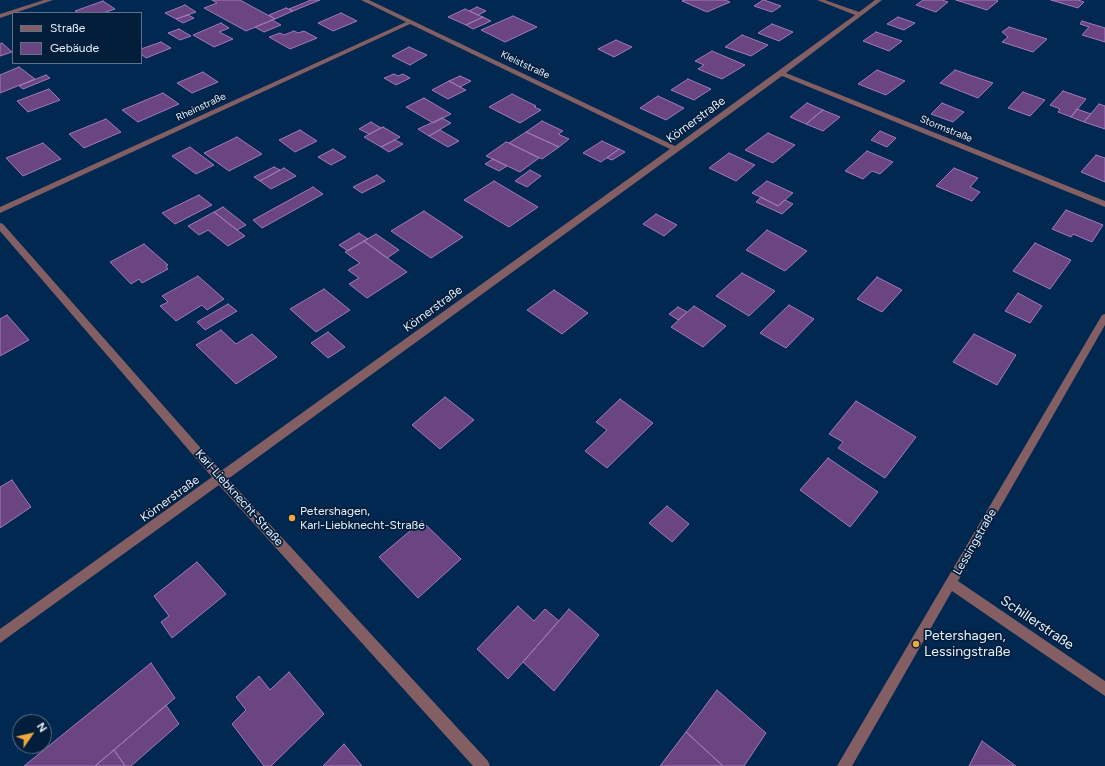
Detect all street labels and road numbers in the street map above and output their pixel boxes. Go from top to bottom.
street label: Kleiststraße [499,48,551,82]
street label: Rheinstraße [174,90,228,124]
street label: Körnerstraße [664,94,728,146]
street label: Stormstraße [918,113,974,145]
street label: Körnerstraße [401,283,465,335]
street label: Karl-Liebknecht-Straße [192,447,286,549]
street label: Körnerstraße [138,473,202,525]
street label: Lessingstraße [950,506,1000,578]
street label: Schillerstraße [997,592,1077,654]

